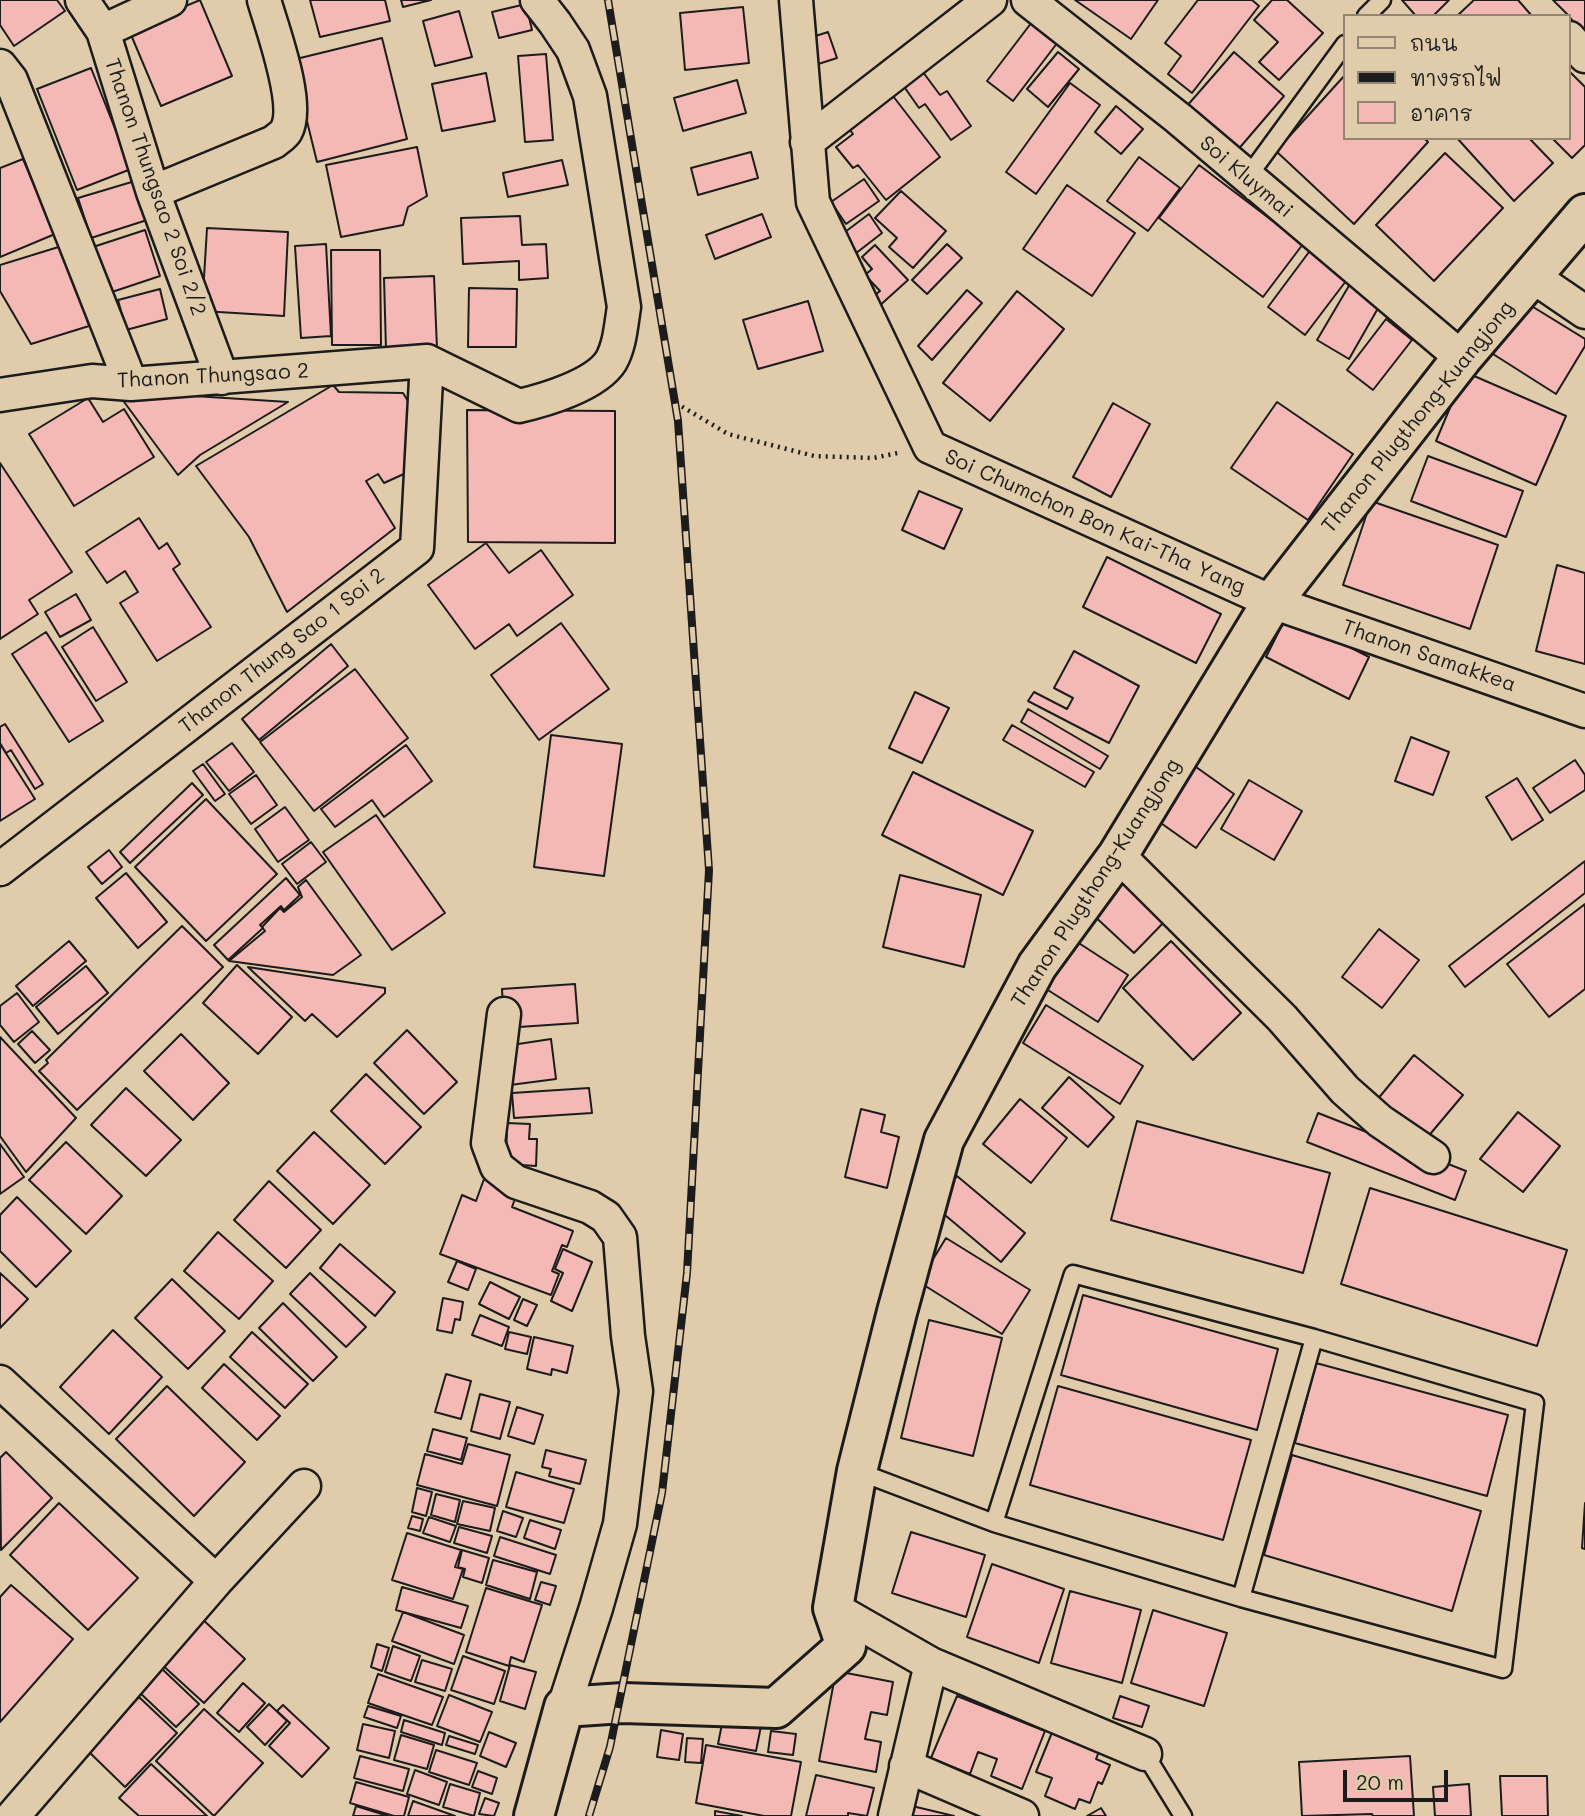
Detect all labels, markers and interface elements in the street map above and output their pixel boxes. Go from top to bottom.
legend [1344,14,1571,140]
text: ถนน [1410,29,1458,56]
street label: Thanon Thungsao 2 Soi 2/2 [99,55,211,319]
text: ทางรถไฟ [1410,64,1502,91]
text: อาคาร [1410,99,1473,126]
street label: Soi Kluymai [1194,131,1298,223]
street label: Thanon Plugthong-Kuangjong [1316,296,1520,538]
street label: Thanon Thungsao 2 [116,358,310,394]
street label: Soi Chumchon Bon Kai-Tha Yang [941,444,1249,600]
street label: Thanon Thung Sao 1 Soi 2 [174,563,390,739]
street label: Thanon Samakkea [1339,614,1519,698]
street label: Thanon Plugthong-Kuangjong [1006,754,1186,1012]
scale bar [1347,1756,1452,1800]
text: 20 m [1356,1768,1404,1795]

